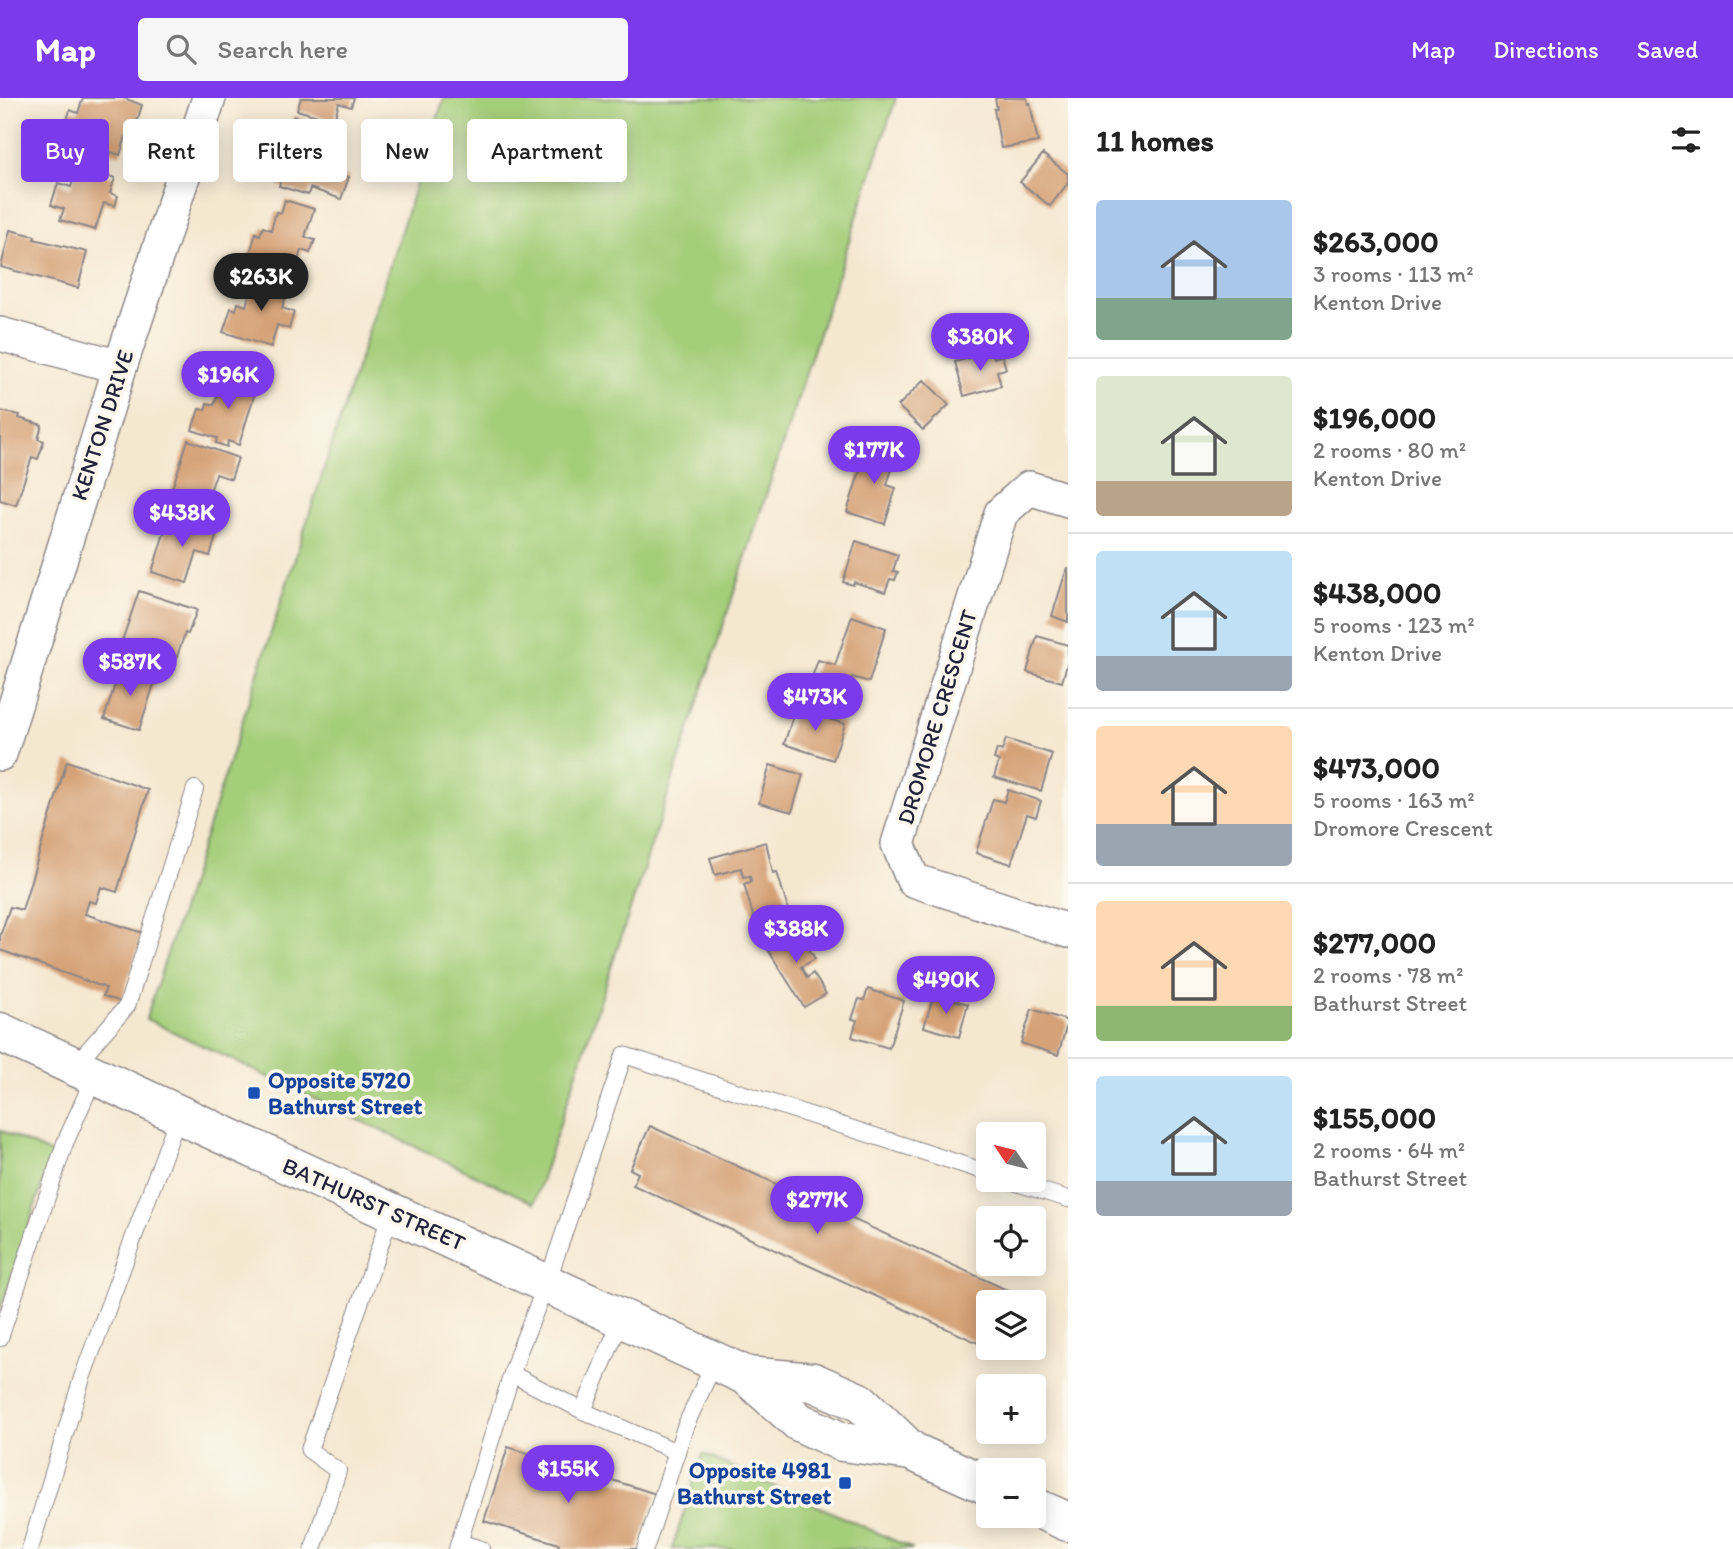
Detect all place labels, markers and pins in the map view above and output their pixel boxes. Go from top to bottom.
pin: $263K [212,254,310,313]
pin: $380K [931,314,1029,373]
pin: $196K [179,352,277,411]
pin: $177K [825,426,923,486]
pin: $438K [133,490,231,549]
pin: $587K [81,638,179,698]
pin: $473K [766,674,864,733]
pin: $388K [747,906,845,965]
pin: $490K [897,956,995,1016]
place label: Opposite 5720 Bathurst Street [268,1066,422,1120]
marker: Opposite 5720 Bathurst Street [246,1085,262,1101]
pin: $277K [768,1176,866,1236]
pin: $155K [519,1446,617,1505]
place label: Opposite 4981 Bathurst Street [677,1456,831,1510]
marker: Opposite 4981 Bathurst Street [837,1475,853,1491]

